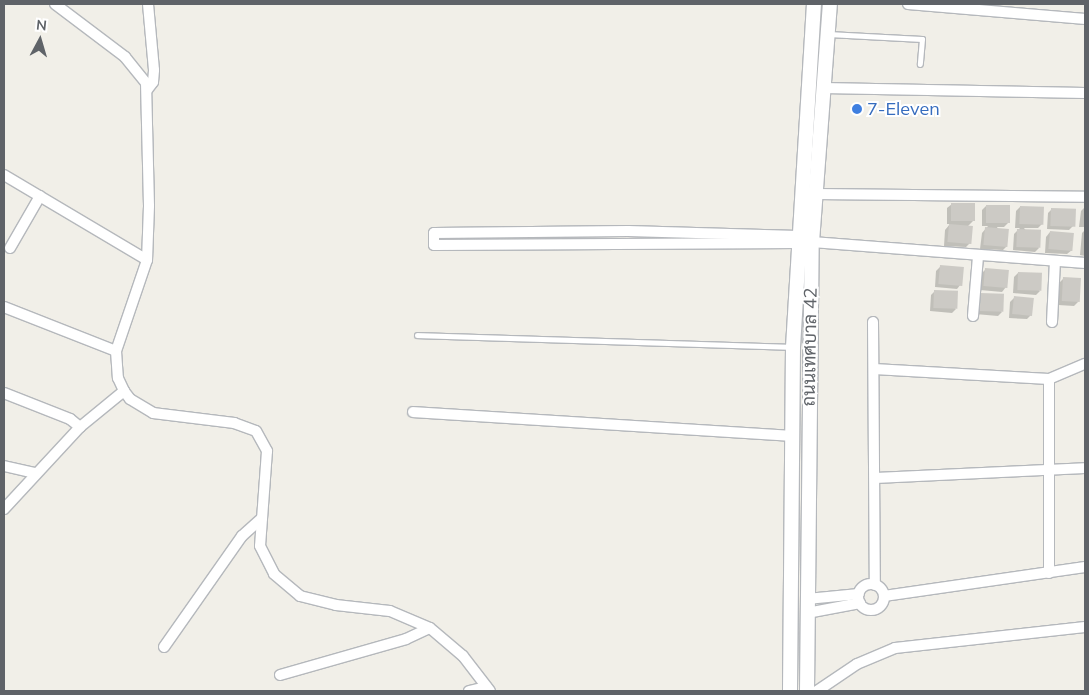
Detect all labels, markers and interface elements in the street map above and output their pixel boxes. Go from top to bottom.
north arrow [15,15,65,65]
text: N [35,16,48,35]
place label: 7-Eleven [867,98,940,120]
marker: 7-Eleven [851,103,863,115]
street label: ถนนเทศบาล 42 [798,287,822,407]

